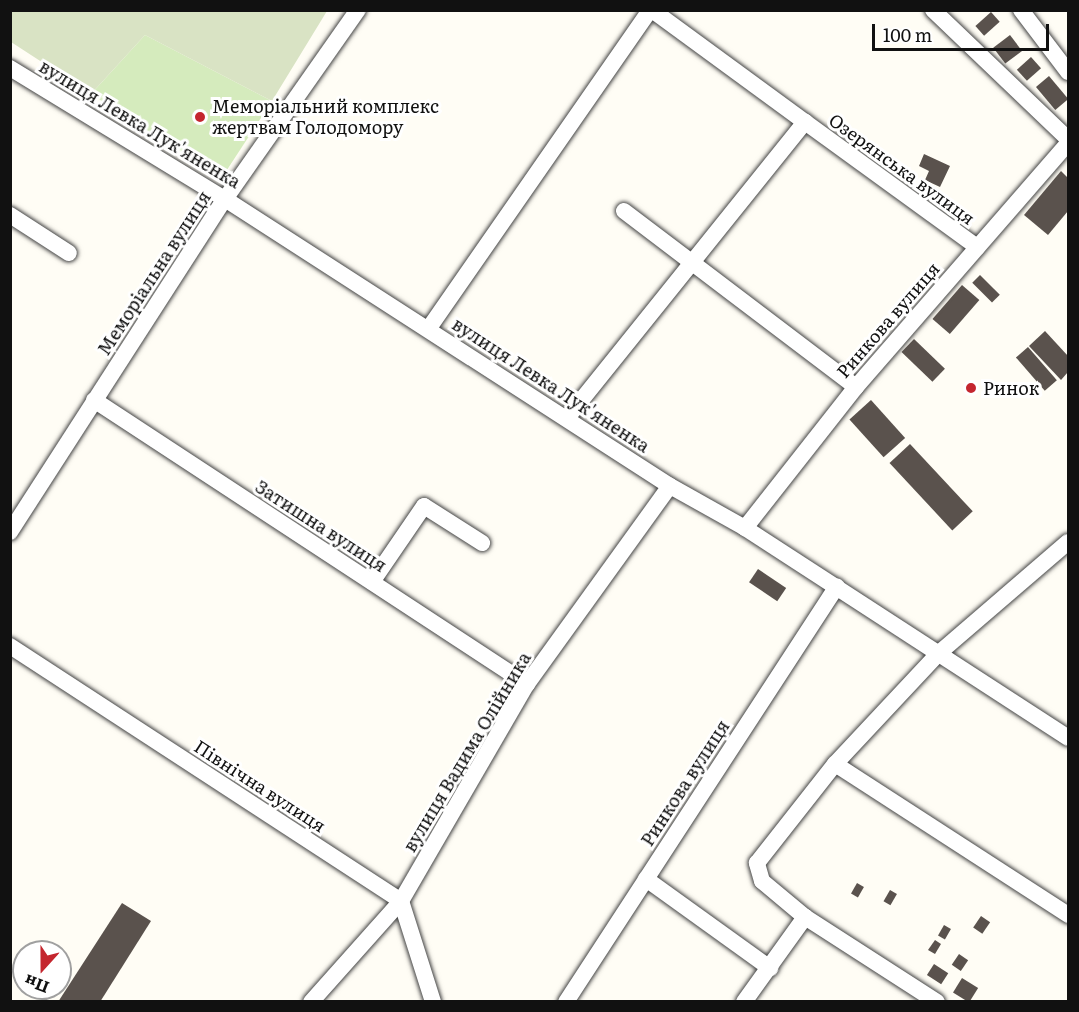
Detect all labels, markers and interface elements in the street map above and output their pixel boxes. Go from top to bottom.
scale bar [875,12,1052,50]
text: 100 m [883,21,932,48]
street label: вулиця Левка Лук'яненка [35,55,245,193]
place label: Меморіальний комплекс жертвам Голодомору [212,96,439,138]
street label: Озерянська вулиця [825,109,979,229]
marker: Меморіальний комплекс жертвам Голодомору [193,110,207,124]
street label: Меморіальна вулиця [93,187,215,359]
street label: Ринкова вулиця [832,258,944,382]
street label: вулиця Левка Лук'яненка [448,313,654,457]
place label: Ринок [983,377,1039,399]
marker: Ринок [964,381,978,395]
street label: Затишна вулиця [251,476,391,576]
street label: вулиця Вадима Олійника [399,648,535,856]
street label: Ринкова вулиця [636,716,734,850]
street label: Північна вулиця [190,735,330,837]
north arrow [12,940,72,1000]
text: Пн [20,969,52,1001]

